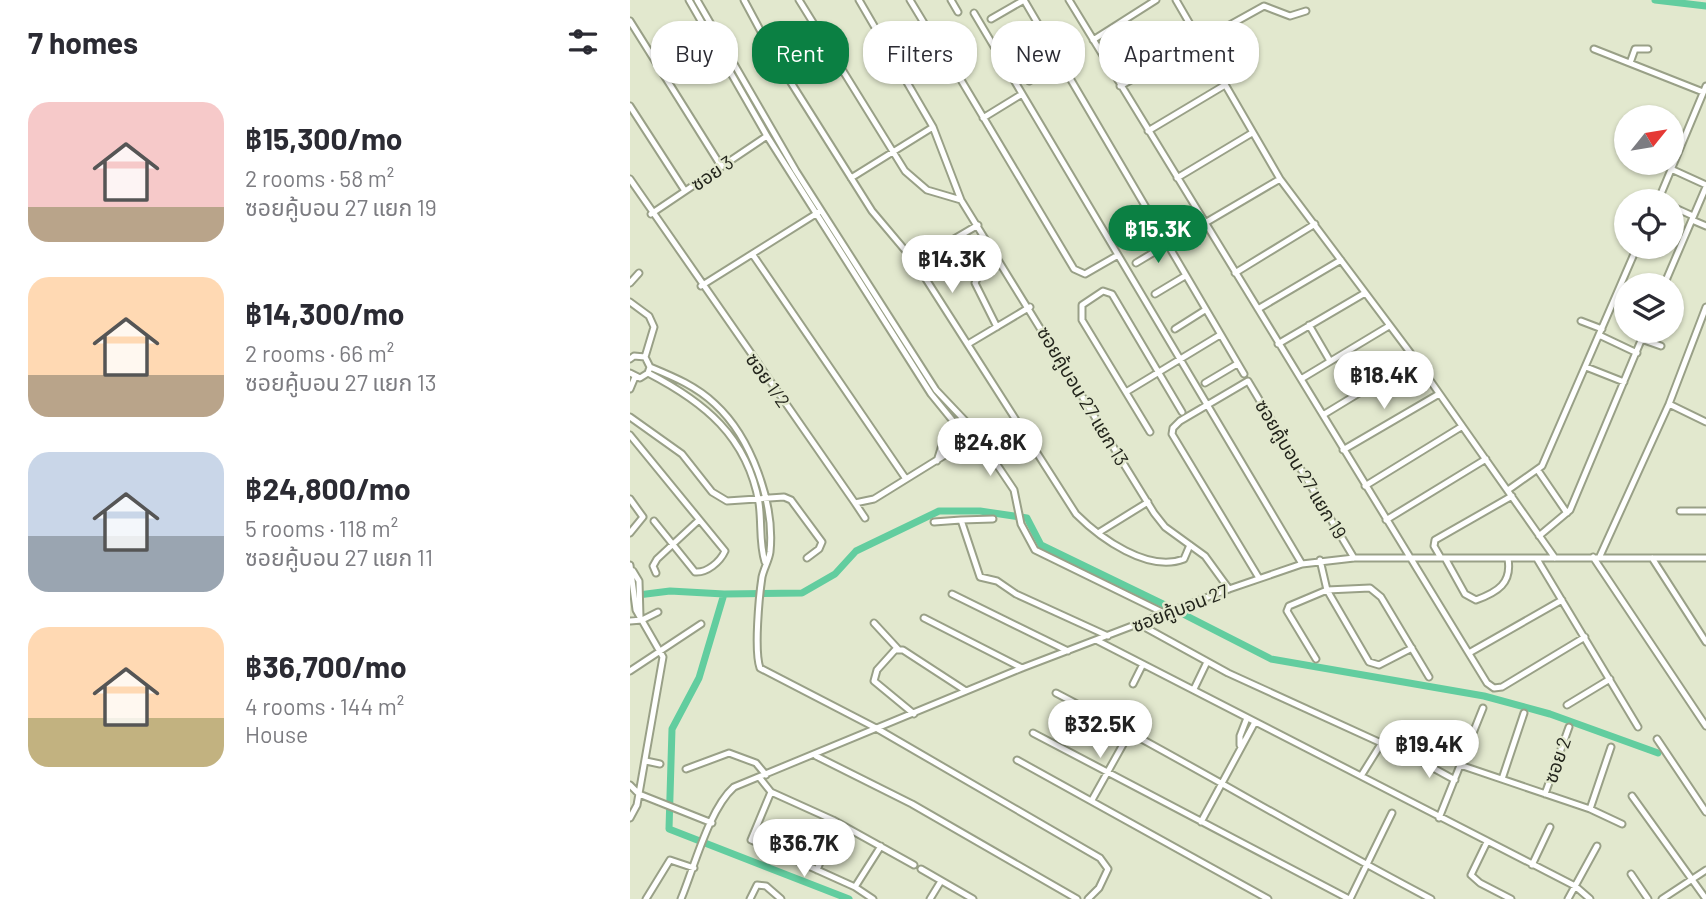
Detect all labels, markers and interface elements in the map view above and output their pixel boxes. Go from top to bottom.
chip: Buy [651,21,738,84]
chip: Rent [752,21,849,84]
chip: Filters [863,21,977,84]
chip: New [991,21,1085,84]
chip: Apartment [1099,21,1259,84]
icon: filters [564,23,602,61]
text: 7 homes [28,24,138,60]
north arrow [1614,105,1684,175]
map controls [1614,105,1684,343]
text: ฿15,300/mo [245,120,403,156]
icon: home [84,130,168,214]
street label: ซอย 3 [686,150,737,195]
text: 2 rooms · 58 m² [245,164,394,192]
button: locate [1614,189,1684,259]
text: ซอยคู้บอน 27 แยก 19 [245,193,437,221]
pin: ฿15.3K [1101,205,1215,265]
text: ฿15.3K [1125,214,1191,242]
pin: ฿14.3K [895,236,1009,295]
text: ฿14.3K [918,244,986,272]
button: layers [1614,273,1684,343]
text: ฿14,300/mo [245,295,405,331]
icon: home [84,305,168,389]
street label: ซอยคู้บอน 27 แยก 13 [1031,322,1134,471]
text: 2 rooms · 66 m² [245,339,394,367]
street label: ซอย 1/2 [741,348,795,411]
pin: ฿18.4K [1327,352,1441,411]
text: ฿18.4K [1350,360,1418,388]
text: ซอยคู้บอน 27 แยก 13 [245,368,437,396]
street label: ซอยคู้บอน 27 แยก 19 [1249,395,1352,544]
pin: ฿24.8K [933,419,1047,478]
text: ฿24.8K [953,427,1027,455]
text: ฿24,800/mo [245,470,411,506]
icon: home [84,480,168,564]
text: 5 rooms · 118 m² [245,514,398,542]
text: ซอยคู้บอน 27 แยก 11 [245,543,433,571]
street label: ซอยคู้บอน 27 [1128,579,1232,638]
text: ฿36,700/mo [245,648,407,684]
icon: home [84,655,168,739]
text: 4 rooms · 144 m² [245,692,404,720]
pin: ฿32.5K [1043,700,1157,760]
text: ฿32.5K [1064,709,1136,737]
text: House [245,720,308,748]
pin: ฿19.4K [1372,720,1486,780]
text: ฿19.4K [1395,729,1463,757]
street label: ซอย 2 [1538,734,1575,786]
pin: ฿36.7K [747,820,861,879]
text: ฿36.7K [769,828,839,856]

